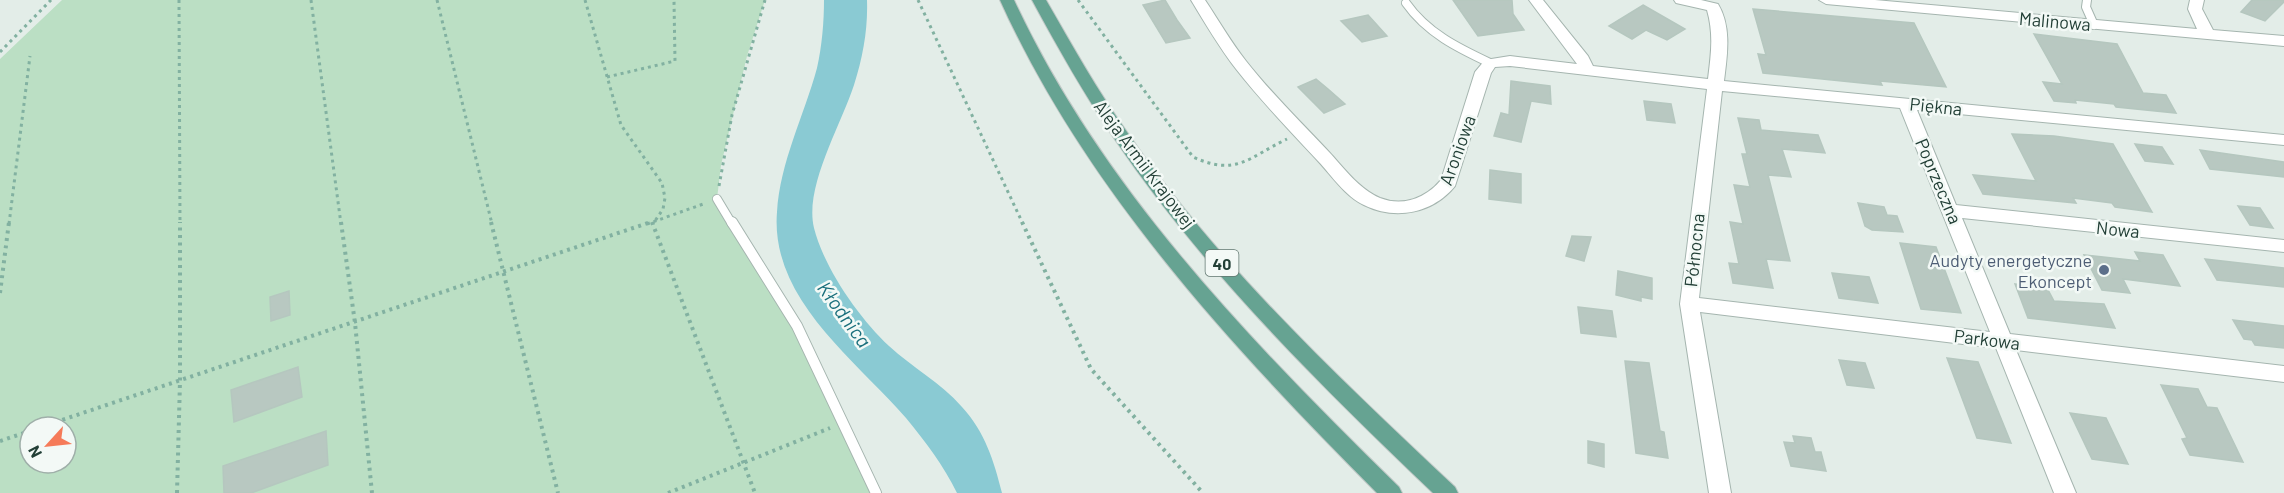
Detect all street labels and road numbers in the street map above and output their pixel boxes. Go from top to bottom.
street label: Malinowa [2018,7,2092,35]
street label: Piękna [1909,92,1963,120]
street label: Aleja Armii Krajowej [1090,96,1200,232]
street label: Aroniowa [1434,112,1480,188]
street label: Poprzeczna [1911,135,1967,227]
street label: Północna [1679,212,1709,288]
street label: Nowa [2095,216,2141,242]
road number: 40 [1206,250,1238,276]
street label: Parkowa [1953,324,2021,354]

